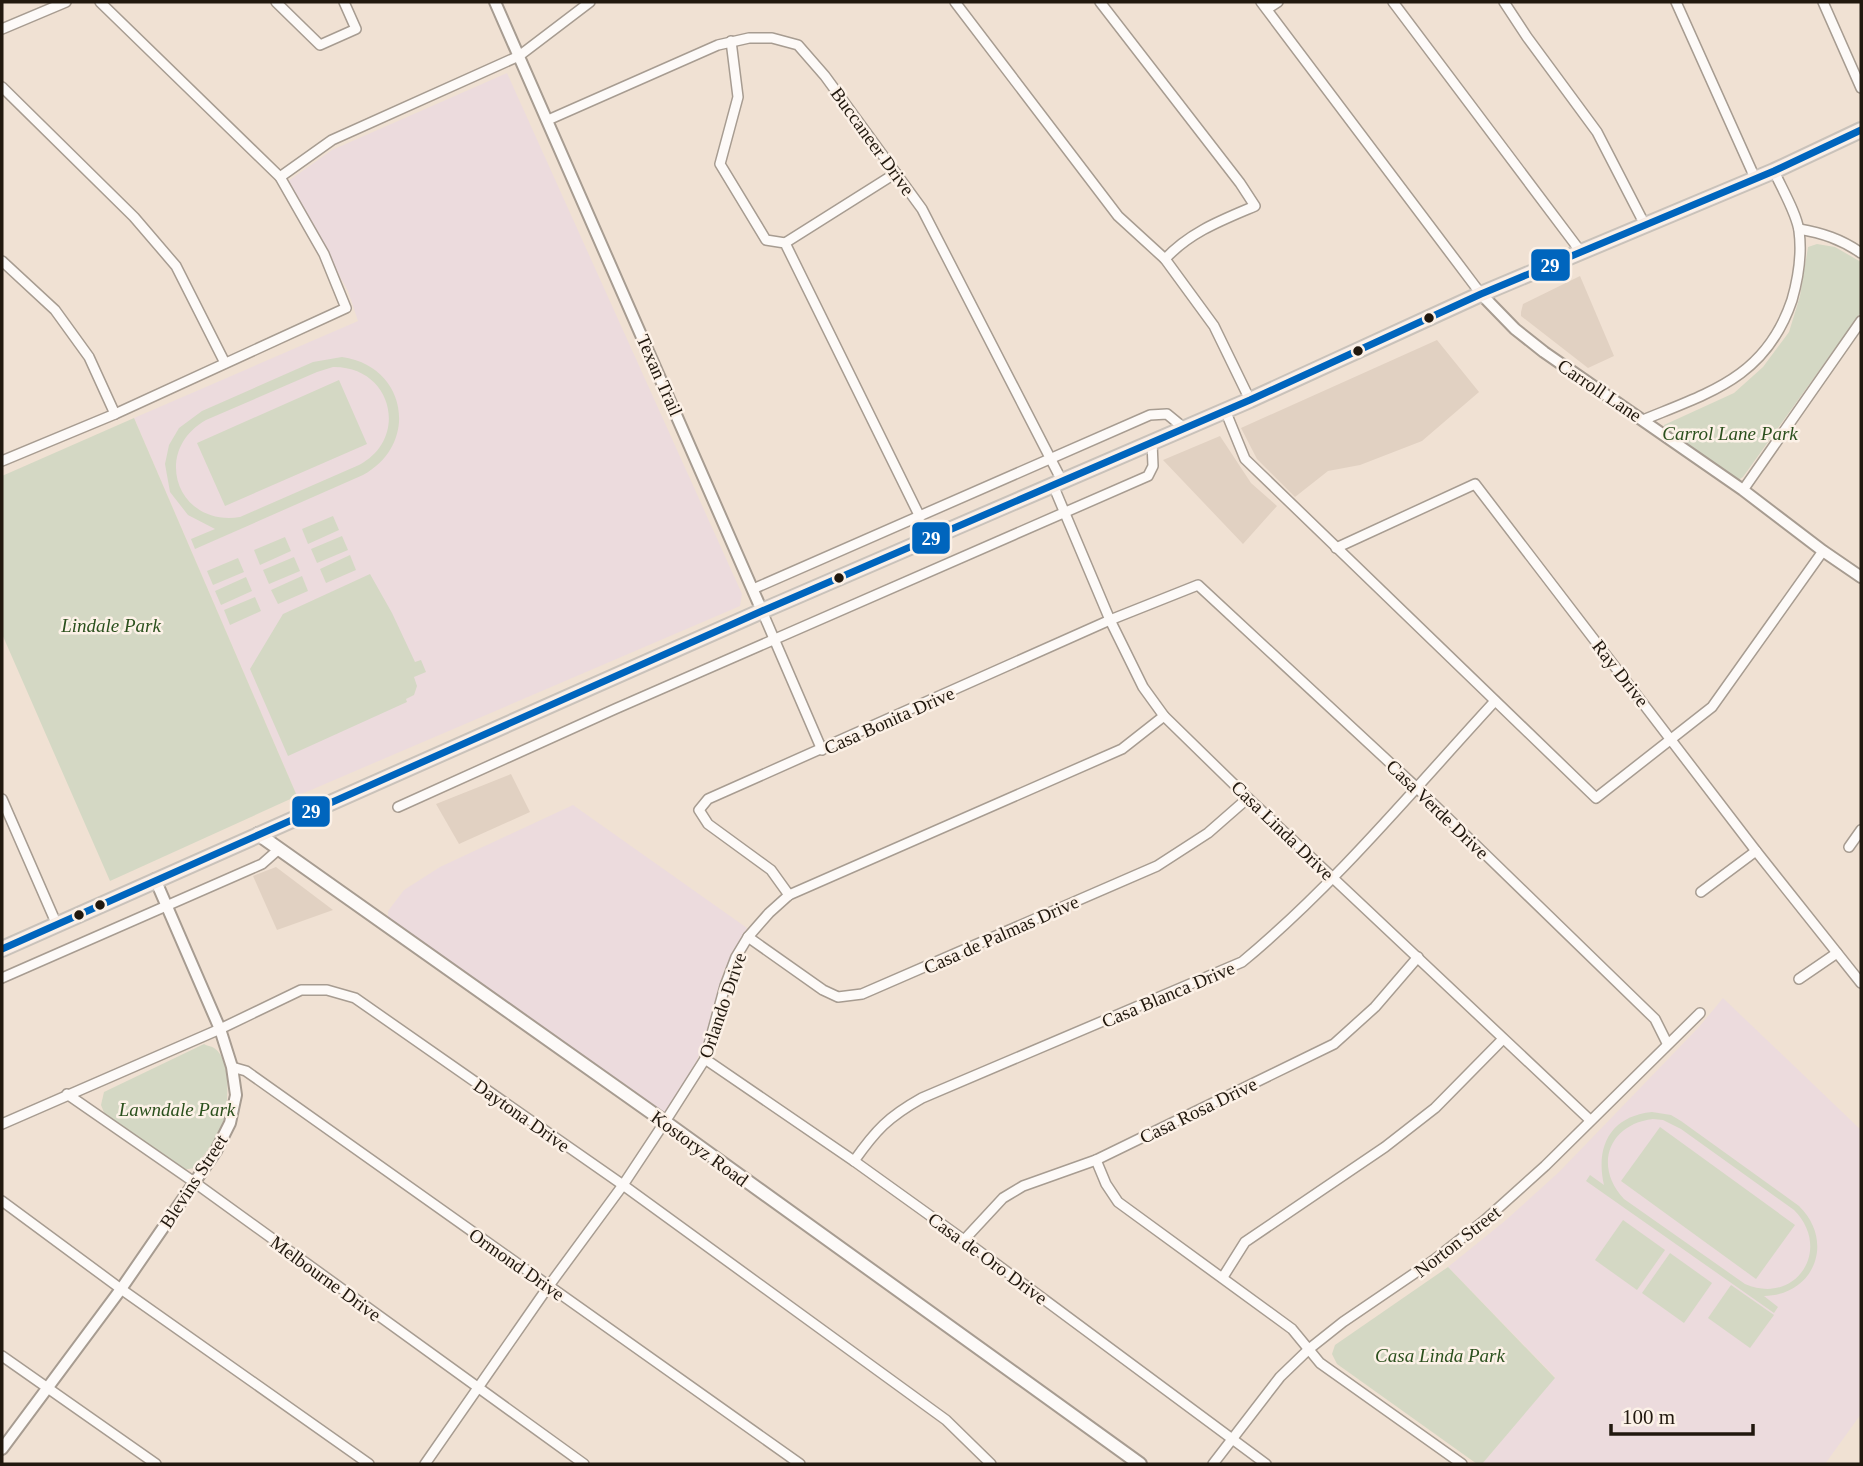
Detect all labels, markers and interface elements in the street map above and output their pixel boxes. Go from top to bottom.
street label: Buccaneer Drive [826,83,919,199]
line badge: 29 [1530,248,1571,282]
text: 29 [1541,255,1560,276]
unlabelled marker [1422,311,1436,325]
street label: Texan Trail [632,331,687,419]
unlabelled marker [1351,344,1365,358]
street label: Carroll Lane [1554,355,1646,426]
park label: Carrol Lane Park [1662,423,1798,444]
line badge: 29 [911,521,951,555]
text: 29 [922,528,941,549]
unlabelled marker [832,571,846,585]
park label: Lindale Park [60,615,161,636]
street label: Ray Drive [1588,636,1653,711]
street label: Casa Bonita Drive [821,682,958,759]
street label: Casa Verde Drive [1382,755,1493,863]
street label: Casa Linda Drive [1227,776,1338,884]
line badge: 29 [291,795,331,828]
text: 29 [302,801,321,822]
street label: Casa de Palmas Drive [921,891,1082,978]
unlabelled marker [93,898,107,912]
unlabelled marker [72,908,86,922]
street label: Orlando Drive [695,950,750,1061]
street label: Casa Blanca Drive [1099,957,1238,1032]
street label: Casa Rosa Drive [1136,1073,1260,1148]
street label: Daytona Drive [470,1075,574,1156]
park label: Lawndale Park [118,1099,236,1120]
street label: Kostoryz Road [647,1106,753,1191]
street label: Blevins Street [155,1130,232,1232]
street label: Norton Street [1410,1201,1505,1281]
street label: Casa de Oro Drive [924,1208,1051,1309]
street label: Ormond Drive [465,1224,568,1305]
street label: Melbourne Drive [266,1231,385,1326]
park label: Casa Linda Park [1375,1345,1505,1366]
scale bar [1611,1392,1753,1436]
text: 100 m [1622,1405,1675,1429]

